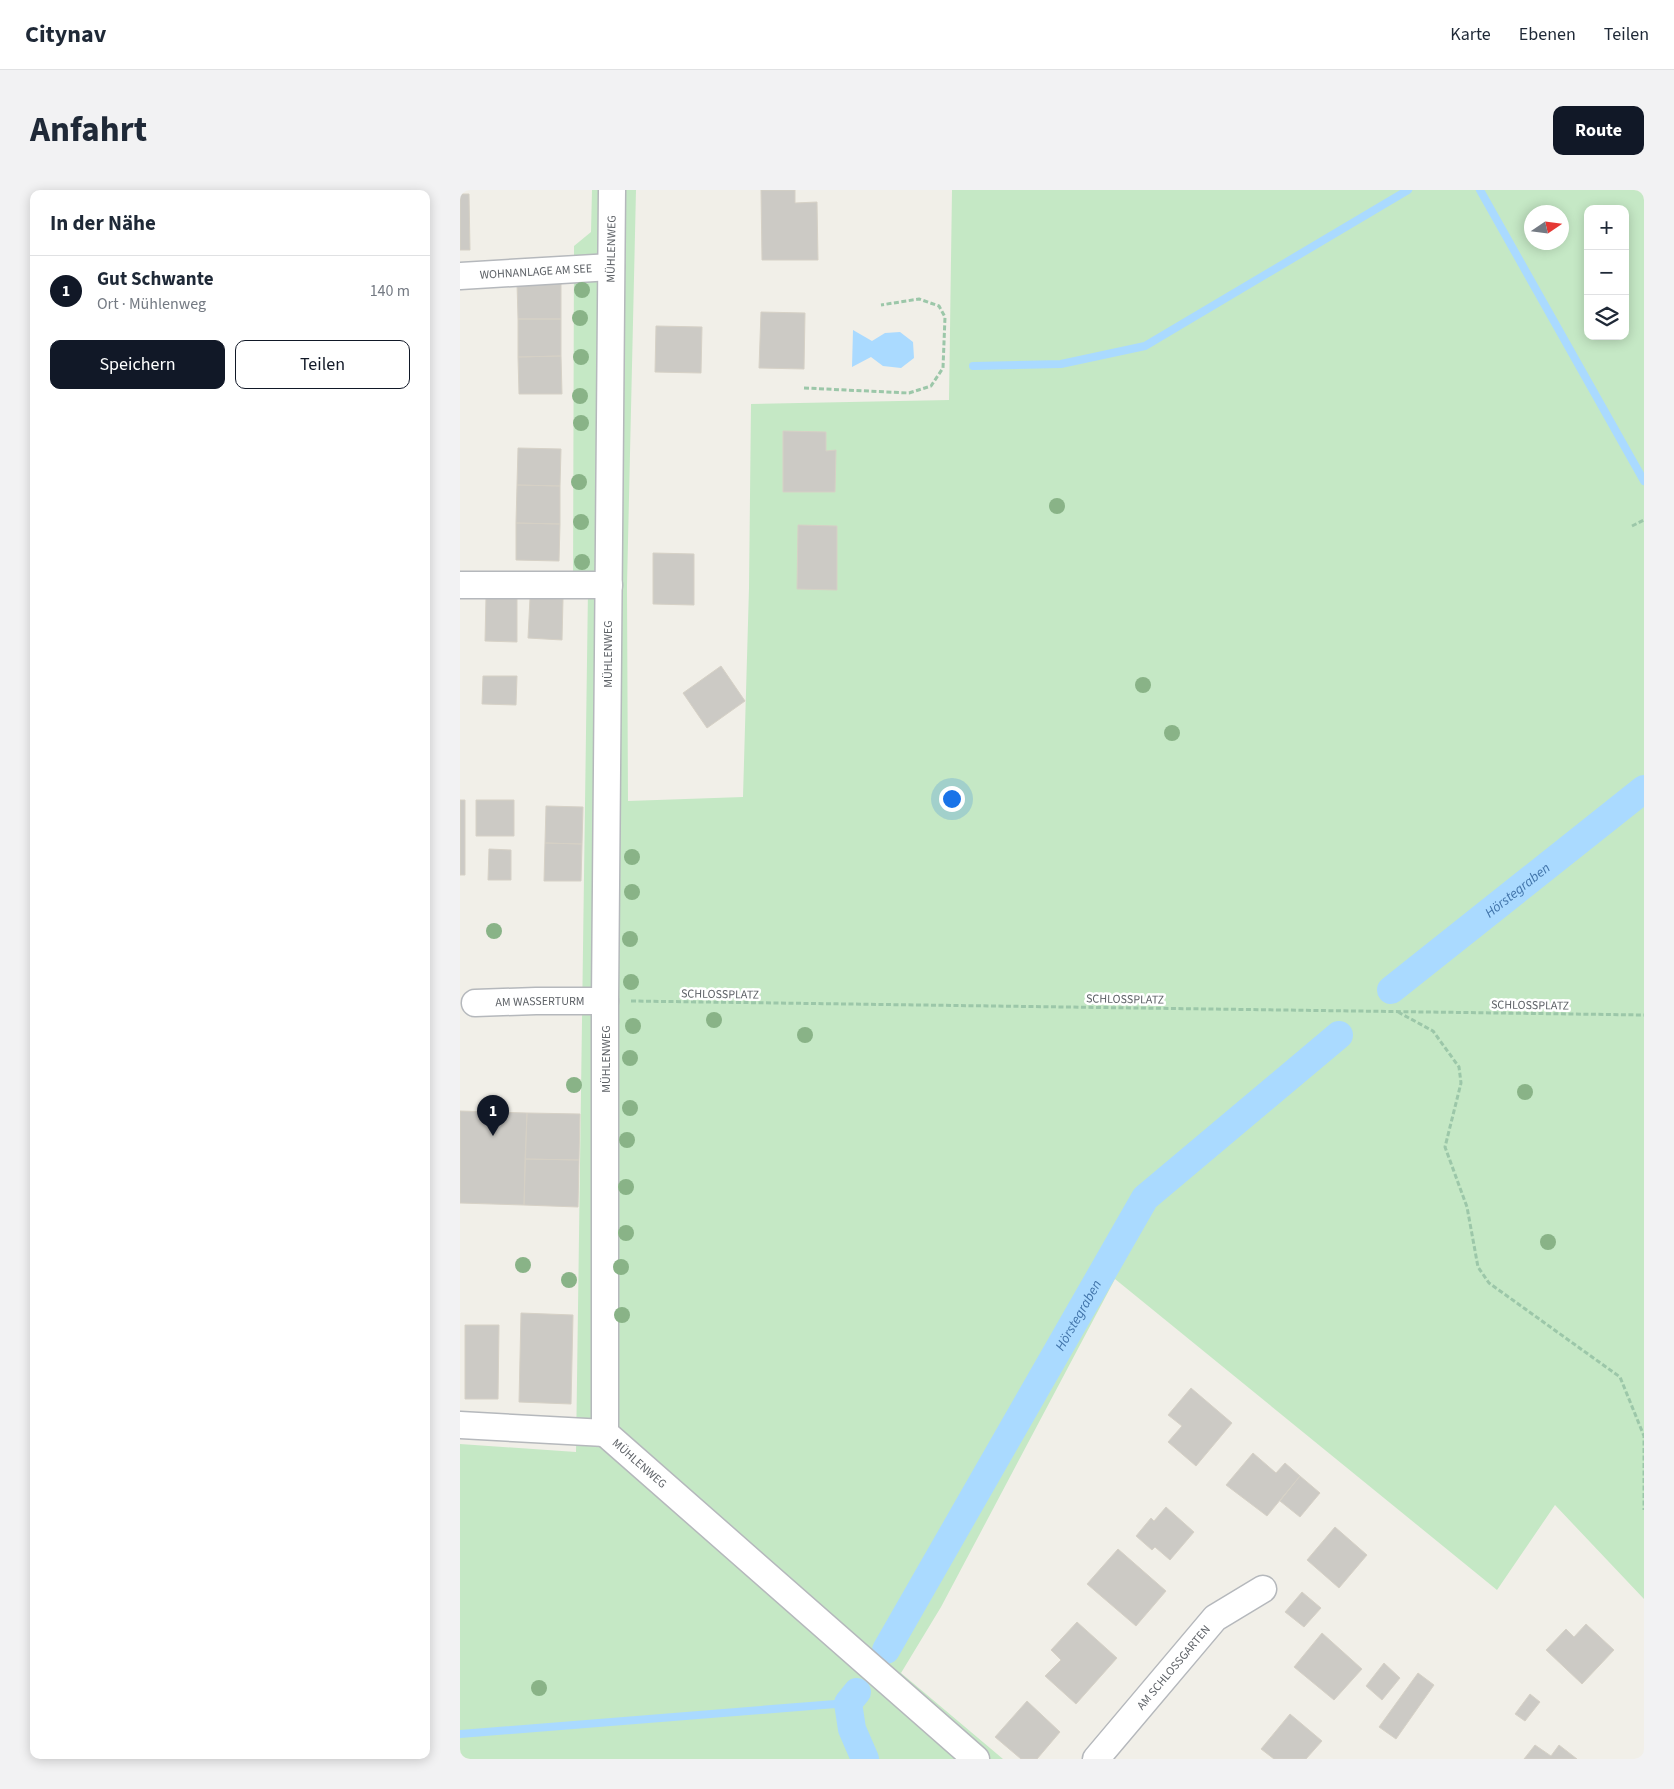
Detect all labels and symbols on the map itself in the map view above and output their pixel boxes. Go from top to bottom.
north arrow [1524,205,1569,250]
street label: MÜHLENWEG [602,215,621,283]
street label: WOHNANLAGE AM SEE [479,260,592,284]
street label: MÜHLENWEG [600,620,617,688]
your location [939,786,965,812]
water label: Hörstegraben [1481,858,1555,923]
street label: SCHLOSSPLATZ [681,985,759,1004]
street label: SCHLOSSPLATZ [1086,990,1164,1009]
street label: AM WASSERTURM [495,993,584,1011]
street label: SCHLOSSPLATZ [1491,996,1569,1015]
street label: MÜHLENWEG [598,1025,615,1093]
pin: 1 [477,1095,509,1136]
water label: Hörstegraben [1051,1277,1107,1355]
street label: MÜHLENWEG [608,1435,670,1492]
street label: AM SCHLOSSGARTEN [1133,1622,1214,1714]

